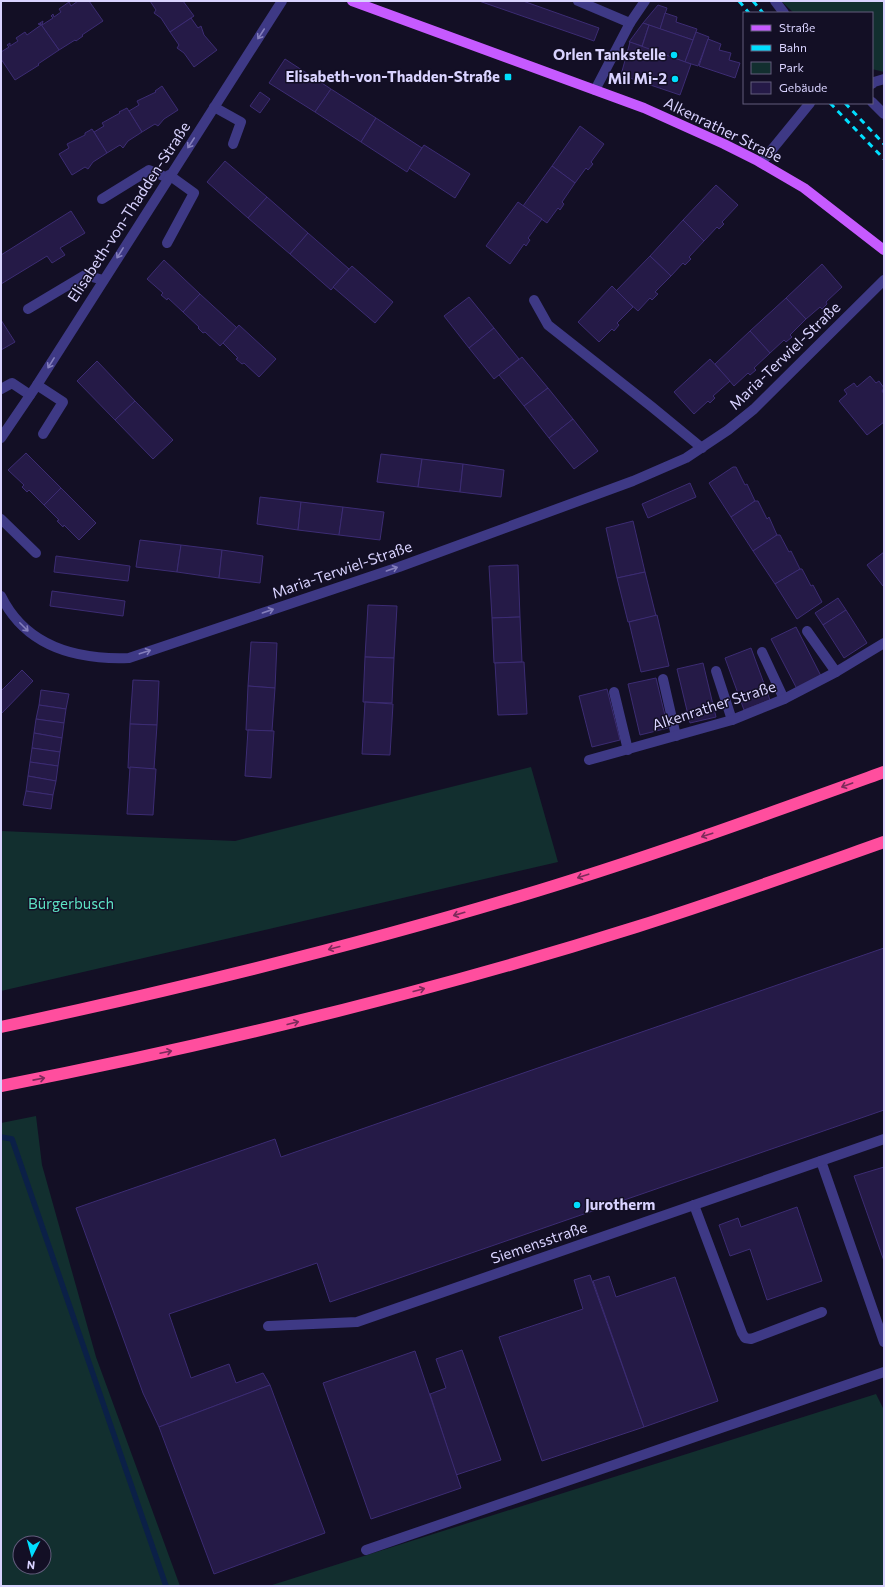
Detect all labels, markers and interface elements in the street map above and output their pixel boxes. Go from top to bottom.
legend [743,12,873,104]
text: Straße [779,20,815,34]
one-way arrow [256,28,264,40]
text: Bahn [779,40,807,54]
place label: Orlen Tankstelle [553,45,666,63]
marker: Orlen Tankstelle [669,50,679,60]
text: Park [779,60,805,74]
place label: Elisabeth-von-Thadden-Straße [285,67,500,85]
place label: Mil Mi-2 [608,69,667,87]
marker: Elisabeth-von-Thadden-Straße [503,72,513,82]
marker: Mil Mi-2 [670,74,680,84]
text: Gebäude [779,80,827,94]
street label: Alkenrather Straße [661,93,786,166]
street label: Elisabeth-von-Thadden-Straße [63,118,193,305]
one-way arrow [187,138,195,149]
one-way arrow [116,247,124,259]
street label: Maria-Terwiel-Straße [725,298,843,413]
one-way arrow [46,357,55,368]
street label: Maria-Terwiel-Straße [269,537,414,601]
one-way arrow [385,565,398,572]
one-way arrow [262,607,275,614]
one-way arrow [19,622,29,632]
one-way arrow [139,648,152,655]
street label: Alkenrather Straße [649,677,778,734]
one-way arrow [842,781,854,789]
one-way arrow [700,832,713,839]
one-way arrow [577,873,590,880]
park label: Bürgerbusch [28,894,114,912]
one-way arrow [453,911,466,918]
one-way arrow [327,945,340,952]
one-way arrow [412,986,425,994]
one-way arrow [286,1019,299,1026]
one-way arrow [160,1047,173,1055]
one-way arrow [32,1074,45,1082]
place label: Jurotherm [585,1195,655,1213]
marker: Jurotherm [572,1200,582,1210]
street label: Siemensstraße [488,1217,589,1267]
north arrow [12,1535,52,1575]
text: N [26,1559,36,1572]

